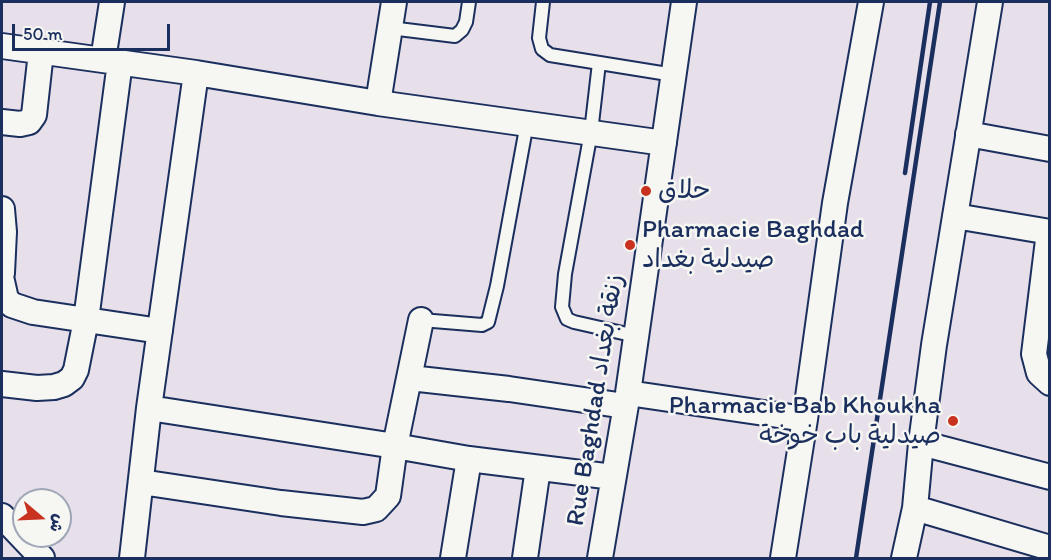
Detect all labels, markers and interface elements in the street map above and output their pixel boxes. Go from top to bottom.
scale bar [15,12,172,50]
text: 50 m [23,23,63,45]
place label: حلاق [658,175,711,207]
marker: حلاق [639,184,653,198]
place label: Pharmacie Baghdad صيدلية بغداد [642,214,864,276]
marker: Pharmacie Baghdad صيدلية بغداد [623,238,637,252]
street label: Rue Baghdad زنقة بغداد [561,272,631,528]
place label: Pharmacie Bab Khoukha صيدلية باب خوخة [669,390,941,452]
marker: Pharmacie Bab Khoukha صيدلية باب خوخة [946,414,960,428]
north arrow [12,488,72,548]
text: ش [46,512,69,535]

